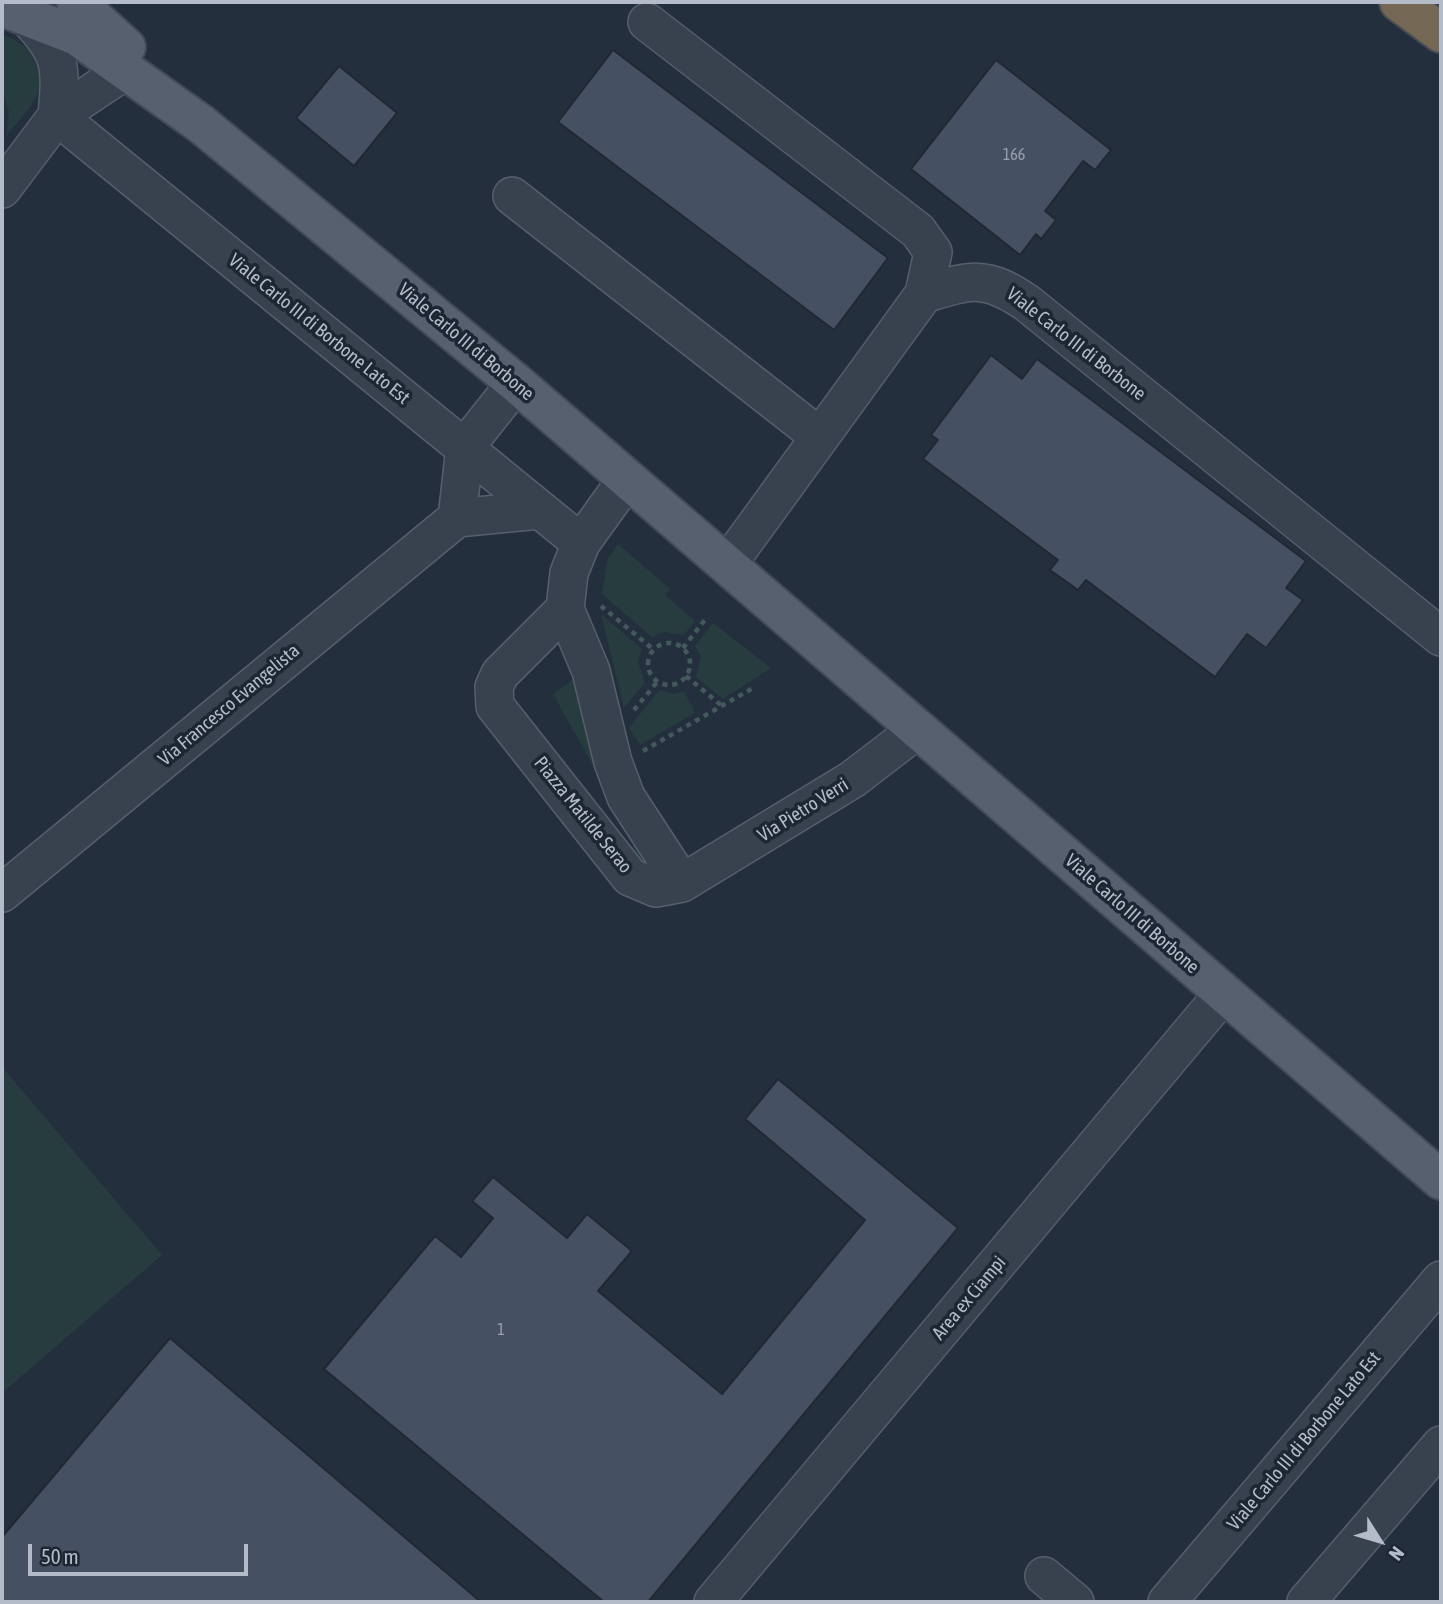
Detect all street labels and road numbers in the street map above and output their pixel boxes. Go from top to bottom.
street label: Viale Carlo III di Borbone Lato Est [224,249,414,409]
street label: Viale Carlo III di Borbone [393,279,539,405]
street label: Viale Carlo III di Borbone [1002,283,1150,405]
street label: Via Francesco Evangelista [154,639,304,771]
street label: Piazza Matilde Serao [529,752,637,878]
street label: Via Pietro Verri [753,773,853,847]
street label: Viale Carlo III di Borbone [1060,850,1204,978]
street label: Area ex Ciampi [927,1251,1011,1345]
street label: Viale Carlo III di Borbone Lato Est [1223,1347,1385,1535]

